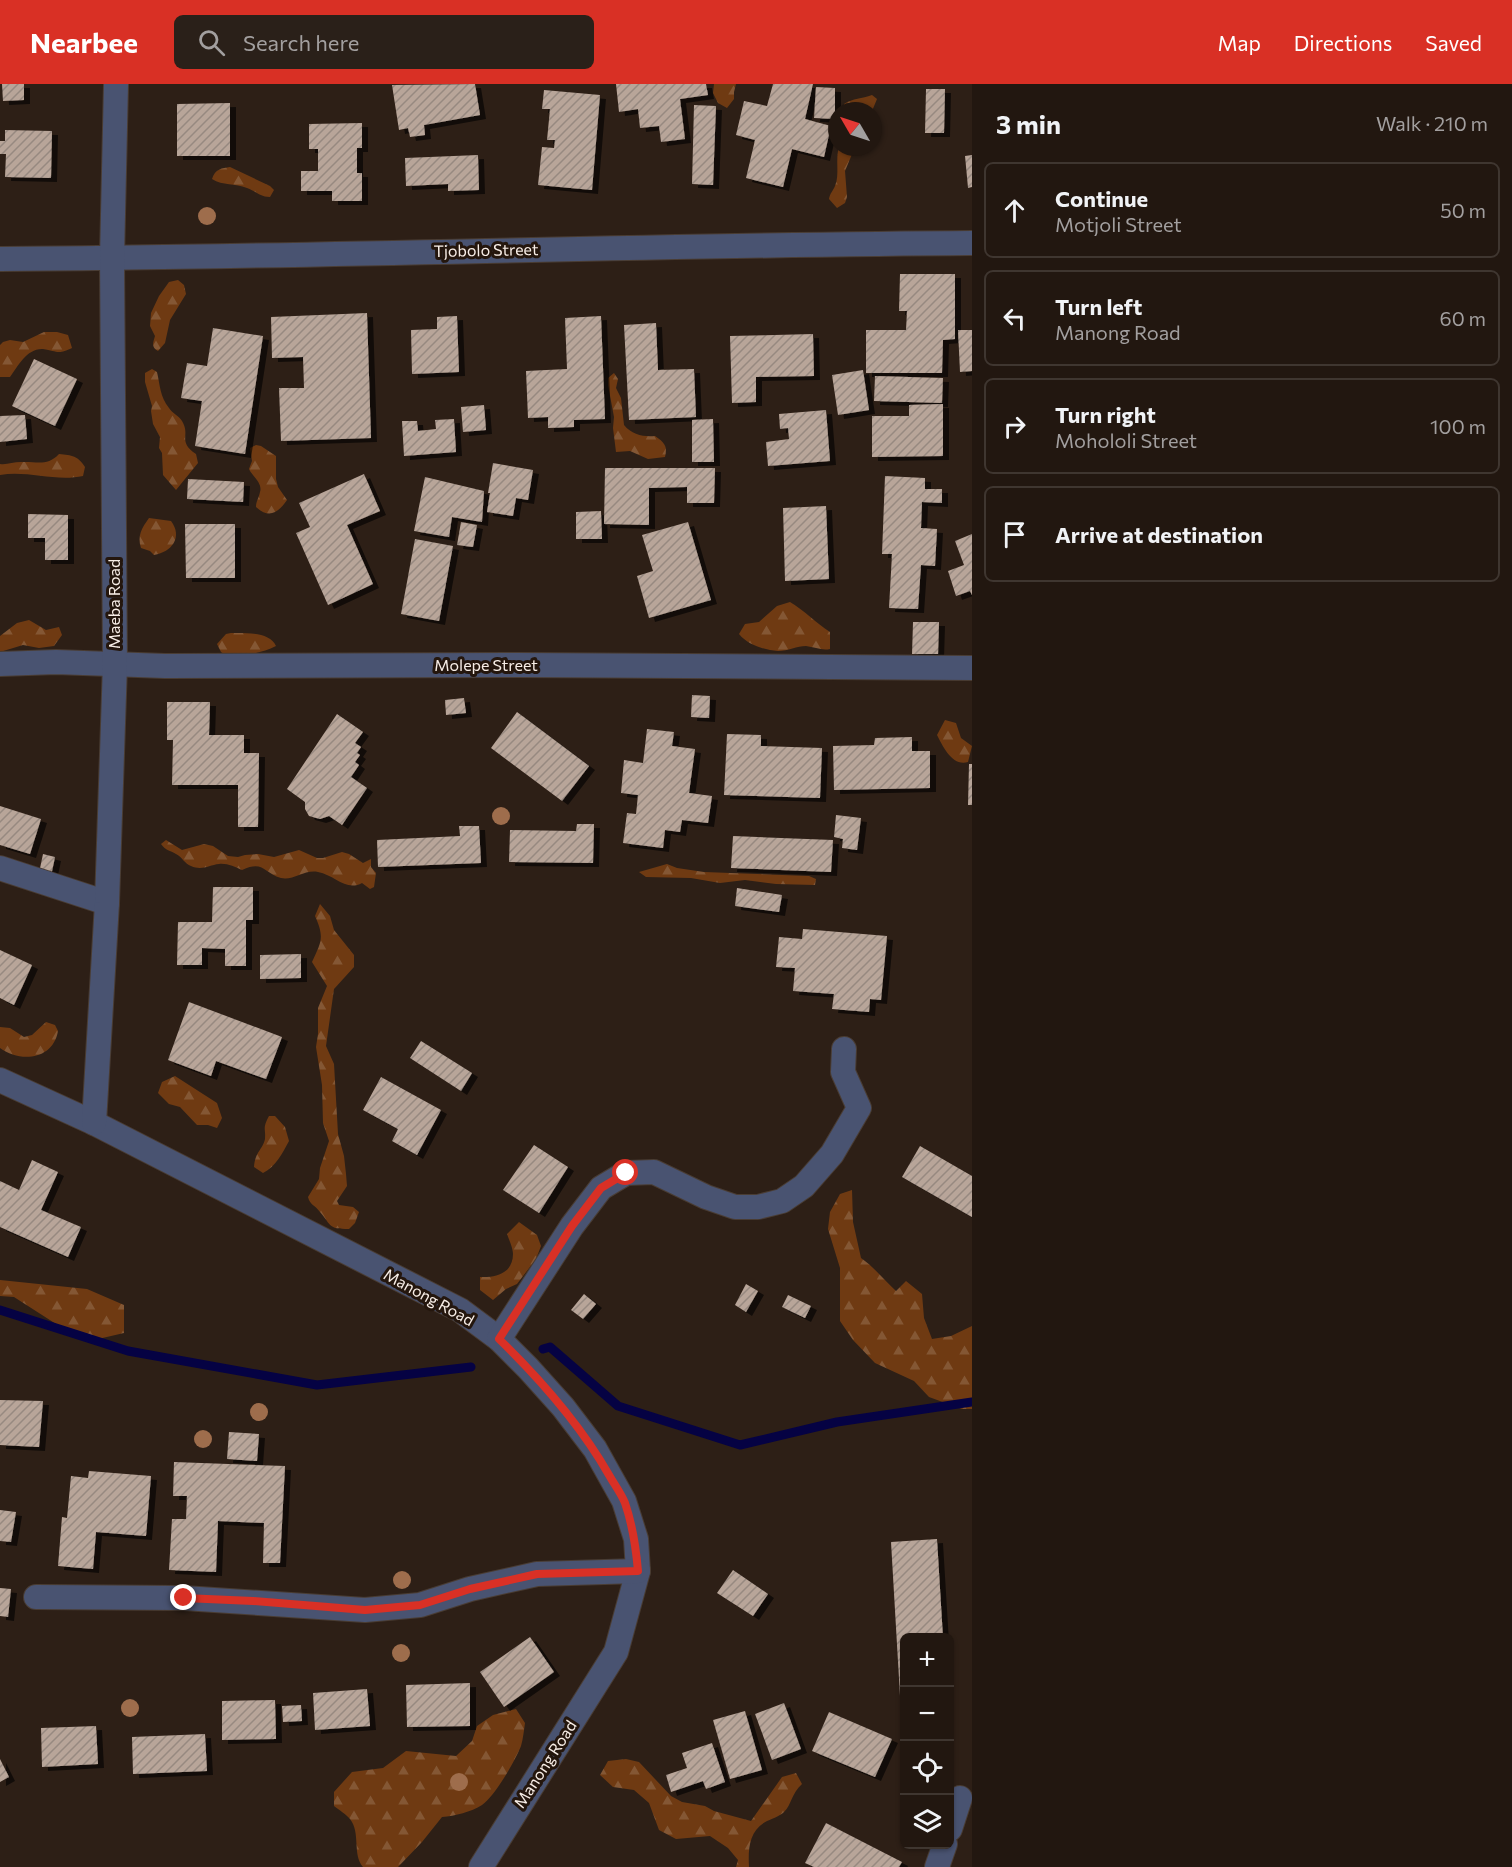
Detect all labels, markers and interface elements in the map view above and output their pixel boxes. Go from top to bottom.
search box [174,15,594,69]
text: Nearbee [30,25,138,59]
icon: search [195,26,228,59]
text: Search here [243,29,359,56]
text: Map [1218,30,1261,55]
text: Directions [1294,30,1392,55]
text: Saved [1425,30,1482,55]
north arrow [828,102,882,156]
text: 3 min [996,108,1061,139]
text: Walk · 210 m [1376,111,1488,135]
text: Continue [1055,185,1148,212]
icon: ahead [998,194,1031,227]
text: 50 m [1440,198,1486,222]
text: Motjoli Street [1055,212,1182,236]
street label: Tjobolo Street [433,239,539,260]
text: Turn left [1055,293,1142,320]
icon: left [998,302,1031,335]
text: 60 m [1440,306,1486,330]
text: Manong Road [1055,320,1181,344]
text: Turn right [1055,401,1156,428]
icon: right [998,410,1031,443]
text: 100 m [1430,414,1486,438]
text: Mohololi Street [1055,428,1197,452]
icon: arrive [998,518,1031,551]
text: Arrive at destination [1055,521,1263,548]
street label: Maeba Road [104,559,123,649]
street label: Molepe Street [434,655,538,674]
route start [612,1159,638,1185]
street label: Manong Road [381,1264,478,1329]
route end [170,1584,196,1610]
map controls [900,1633,954,1849]
button: + [900,1633,954,1687]
button: − [900,1687,954,1741]
street label: Manong Road [509,1716,580,1811]
button: locate [900,1741,954,1795]
button: layers [900,1795,954,1849]

